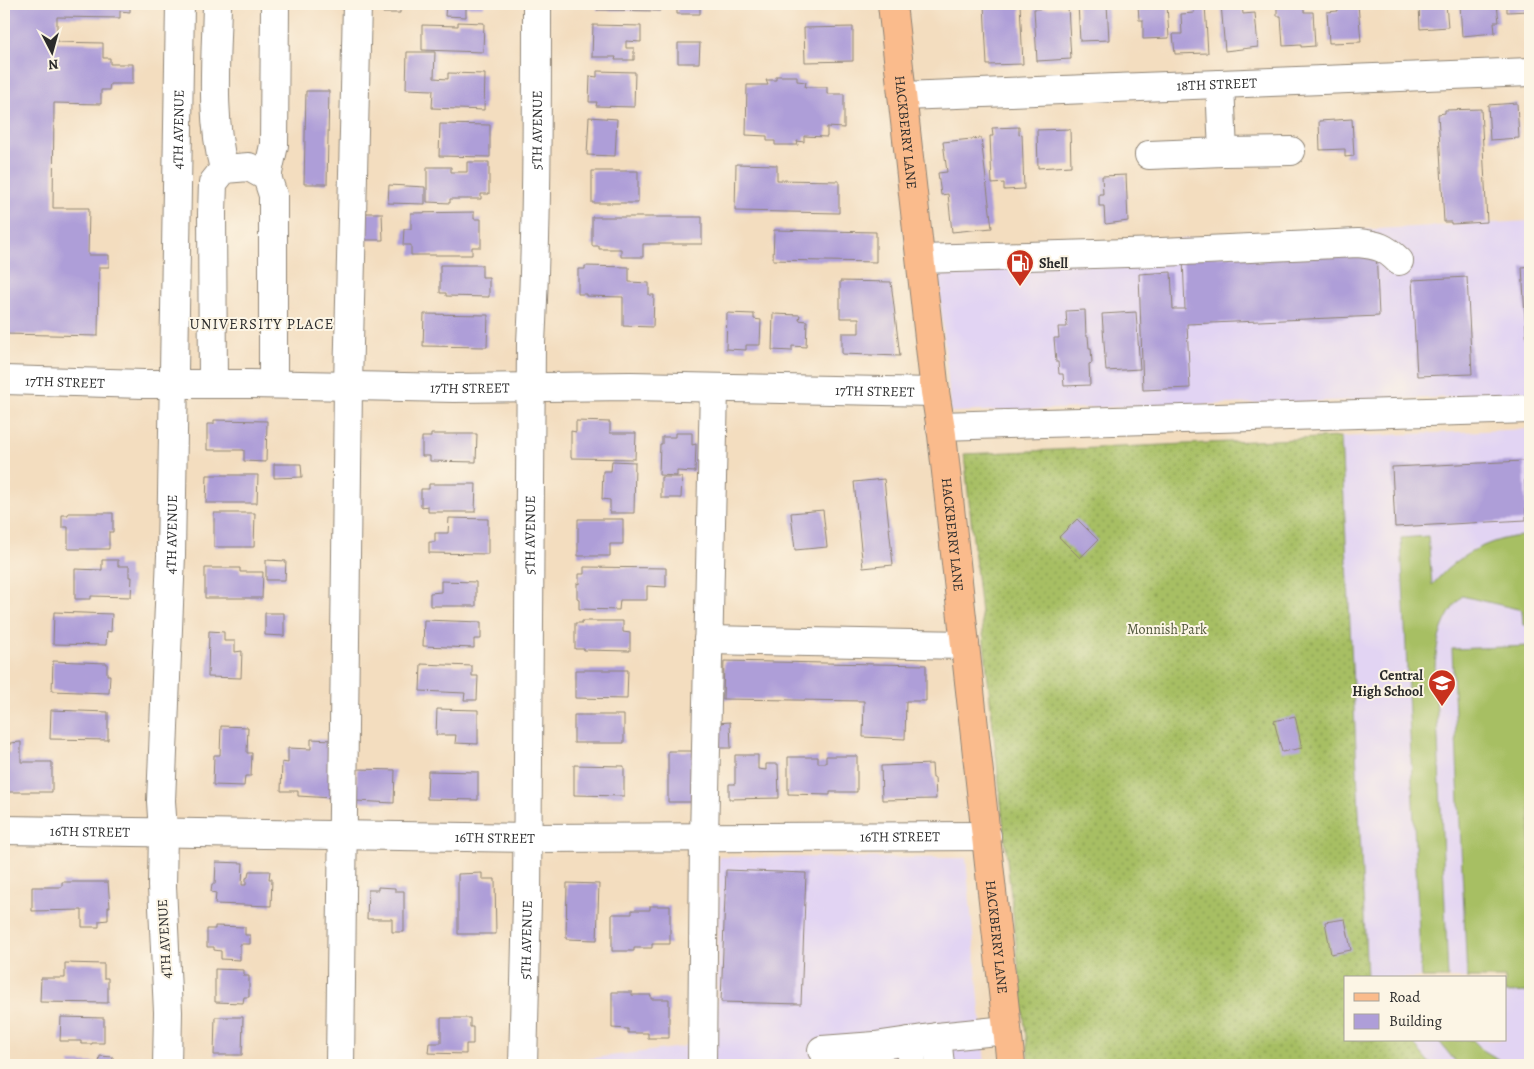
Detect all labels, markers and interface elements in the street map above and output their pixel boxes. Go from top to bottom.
north arrow [28,28,78,78]
text: N [47,54,59,74]
street label: 18TH STREET [1176,73,1258,96]
street label: HACKBERRY LANE [890,75,921,190]
street label: 4TH AVENUE [168,90,189,169]
street label: 5TH AVENUE [527,90,547,170]
fuel station icon: Shell [1005,248,1035,287]
place label: Shell [1039,254,1068,273]
district label: UNIVERSITY PLACE [189,314,335,334]
street label: 17TH STREET [25,372,105,393]
street label: 17TH STREET [430,378,510,398]
street label: 17TH STREET [835,381,915,402]
street label: HACKBERRY LANE [937,477,968,592]
street label: 4TH AVENUE [161,494,182,575]
street label: 5TH AVENUE [520,495,540,575]
park label: Monnish Park [1127,620,1207,639]
place label: Central High School [1352,666,1423,701]
school or university icon: Central High School [1427,668,1457,707]
street label: 16TH STREET [50,822,131,842]
street label: 16TH STREET [860,827,940,847]
street label: 16TH STREET [455,828,535,848]
street label: HACKBERRY LANE [981,879,1012,995]
street label: 4TH AVENUE [153,899,176,979]
street label: 5TH AVENUE [516,900,537,980]
legend [1344,976,1506,1042]
text: Road [1389,987,1421,1007]
text: Building [1389,1011,1442,1031]

